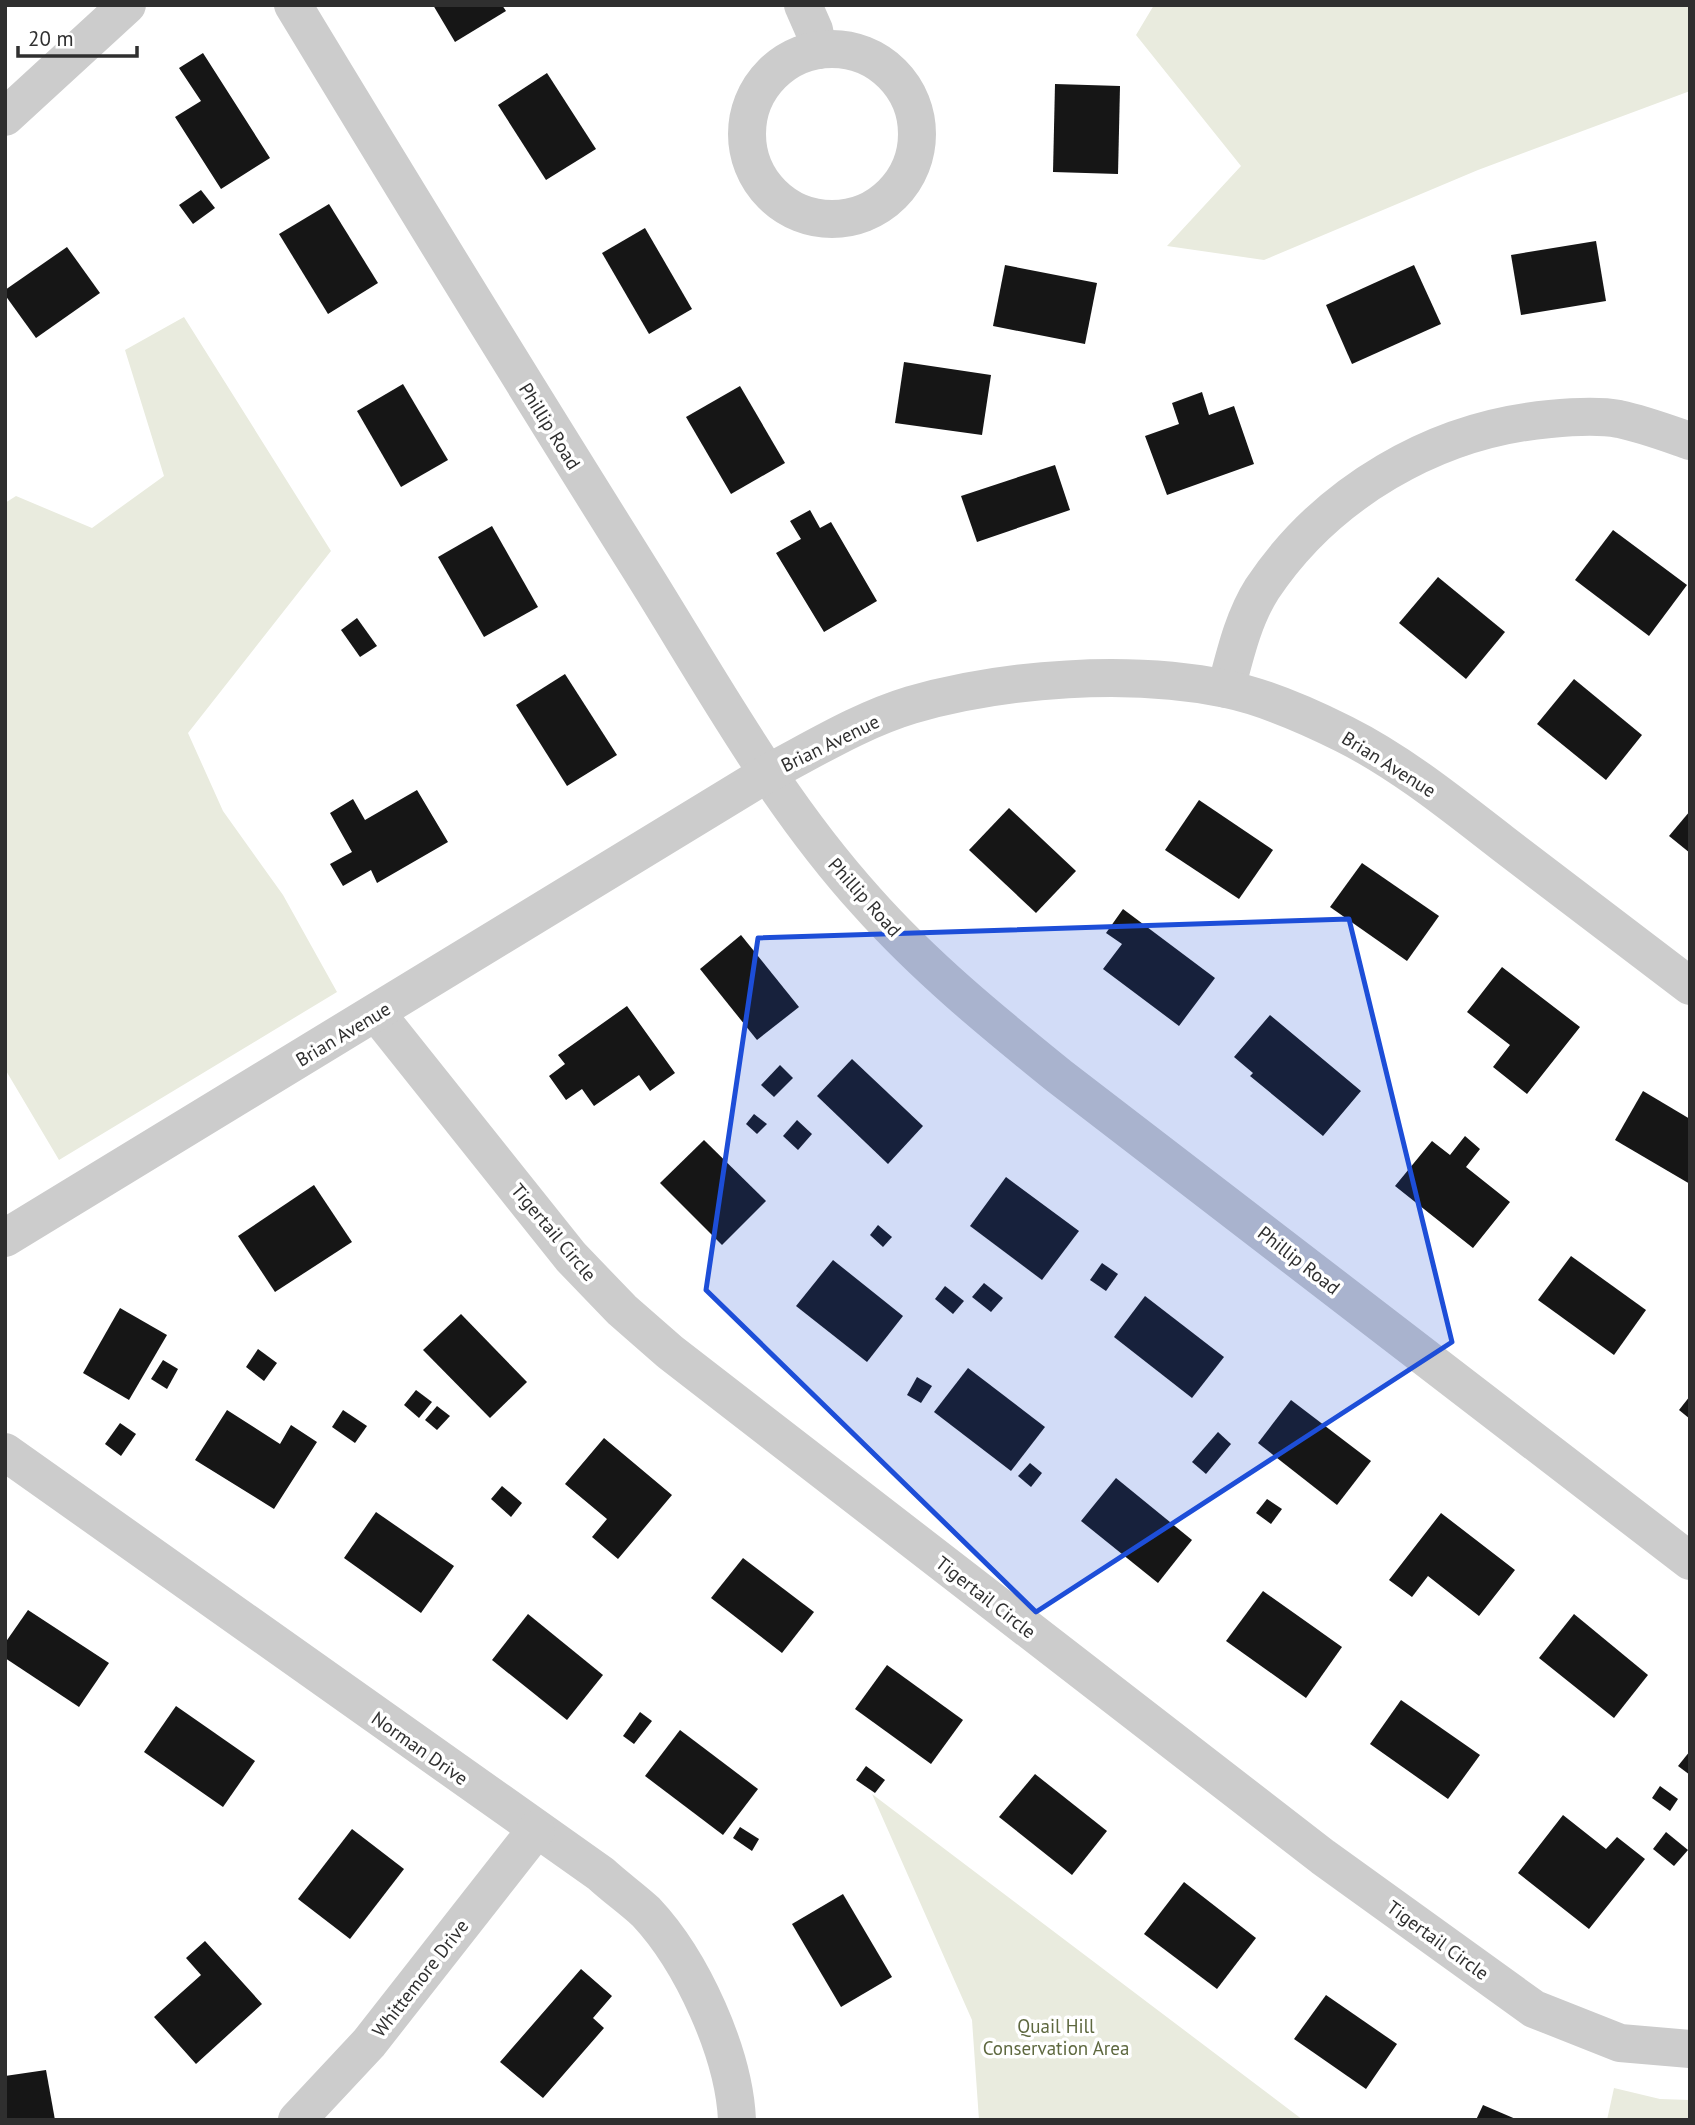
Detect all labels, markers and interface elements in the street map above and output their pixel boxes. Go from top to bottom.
scale bar [18,14,136,58]
text: 20 m [28,25,74,52]
street label: Phillip Road [514,378,586,474]
street label: Brian Avenue [777,709,883,777]
street label: Brian Avenue [1338,726,1440,802]
street label: Phillip Road [823,853,907,941]
street label: Brian Avenue [291,996,395,1072]
street label: Tigertail Circle [506,1178,602,1286]
street label: Phillip Road [1253,1220,1345,1300]
street label: Tigertail Circle [931,1551,1041,1643]
street label: Norman Drive [367,1706,473,1790]
street label: Tigertail Circle [1382,1895,1494,1985]
street label: Whittemore Drive [367,1914,473,2042]
park label: Quail Hill Conservation Area [983,2014,1129,2060]

